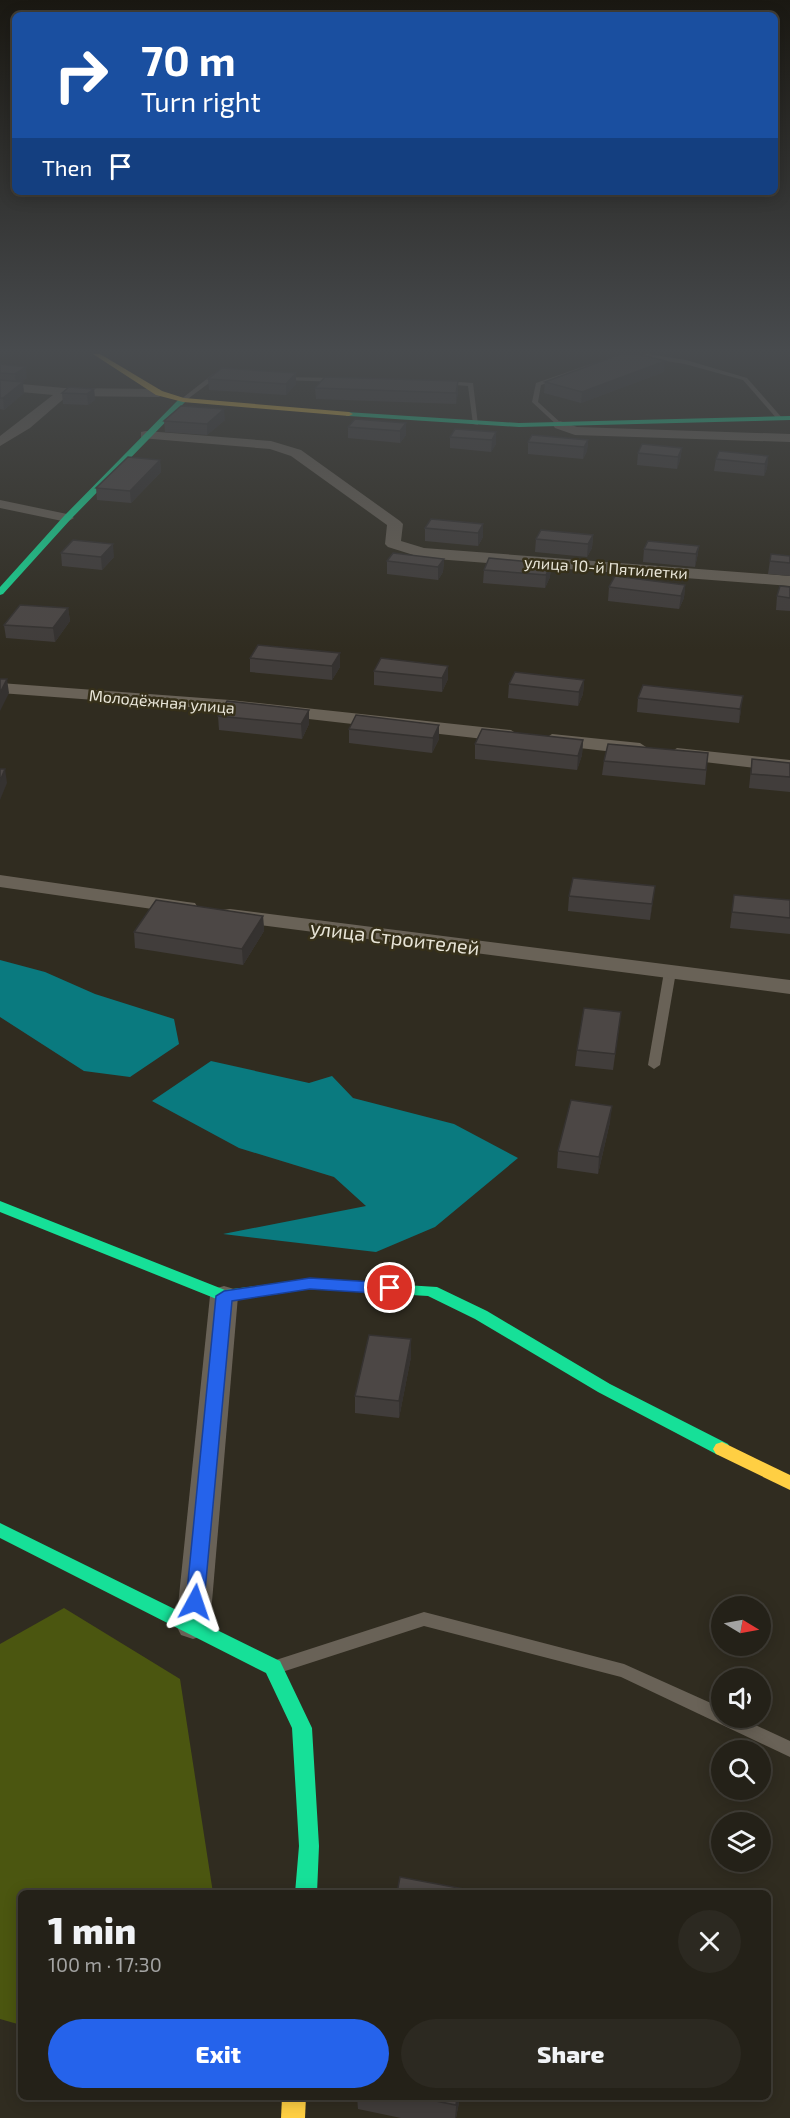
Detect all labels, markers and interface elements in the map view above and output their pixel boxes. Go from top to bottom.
text: 70 m [141,34,236,84]
icon: right [42,36,120,114]
text: Turn right [141,85,261,117]
icon: arrive [104,150,137,183]
text: Then [42,154,92,180]
street label: улица 10-й Пятилетки [523,552,689,583]
street label: Молодёжная улица [88,685,236,718]
street label: улица Строителей [309,915,481,960]
pin [364,1262,415,1313]
icon: arrive [373,1271,406,1304]
position arrow [163,1570,227,1634]
north arrow [711,1596,771,1656]
map controls [711,1596,771,1872]
button: sound [711,1668,771,1728]
button: search [711,1740,771,1800]
button: layers [711,1812,771,1872]
text: 1 min [48,1908,136,1951]
button: close [678,1910,741,1973]
text: 100 m · 17:30 [48,1952,162,1976]
button: Exit [48,2019,389,2088]
button: Share [401,2019,741,2088]

